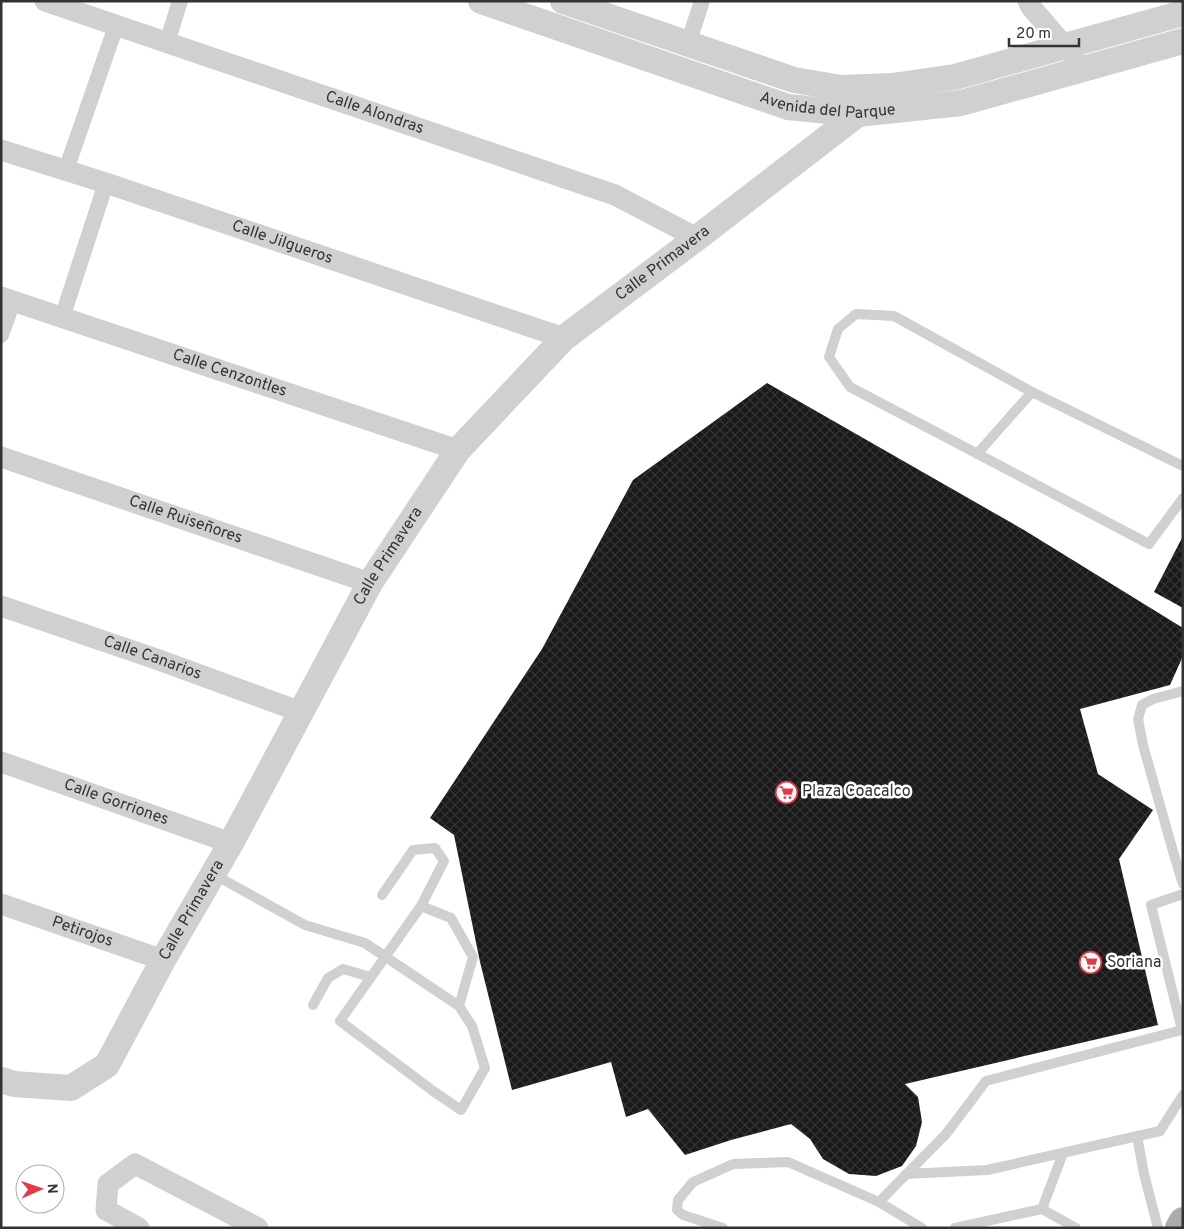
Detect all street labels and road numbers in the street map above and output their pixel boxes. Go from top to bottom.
street label: Calle Alondras [322,87,426,139]
street label: Avenida del Parque [757,88,897,124]
street label: Calle Jilgueros [229,216,335,269]
street label: Calle Primavera [612,222,714,306]
street label: Calle Cenzontles [170,345,289,402]
street label: Calle Ruiseñores [126,491,245,549]
street label: Calle Primavera [350,503,427,609]
street label: Calle Canarios [101,632,204,685]
street label: Calle Gorriones [61,775,171,830]
street label: Calle Primavera [155,856,229,964]
street label: Petirojos [49,912,116,952]

